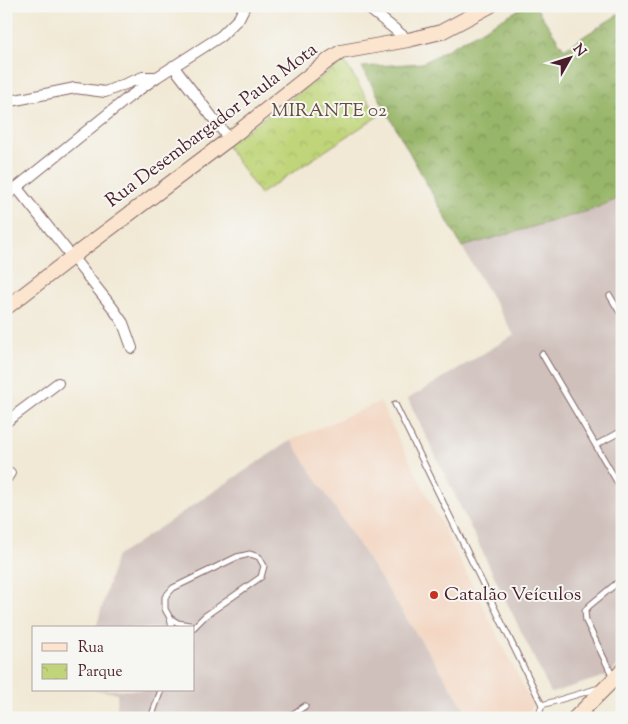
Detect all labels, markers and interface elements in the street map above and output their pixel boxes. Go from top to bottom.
north arrow [546,32,596,82]
street label: Rua Desembargador Paula Mota [100,37,324,215]
text: N [567,40,590,62]
park label: MIRANTE 02 [271,98,387,125]
place label: Catalão Veículos [444,582,581,609]
marker: Catalão Veículos [428,589,440,601]
legend [32,626,195,692]
text: Rua [78,638,104,659]
text: Parque [78,662,122,683]

